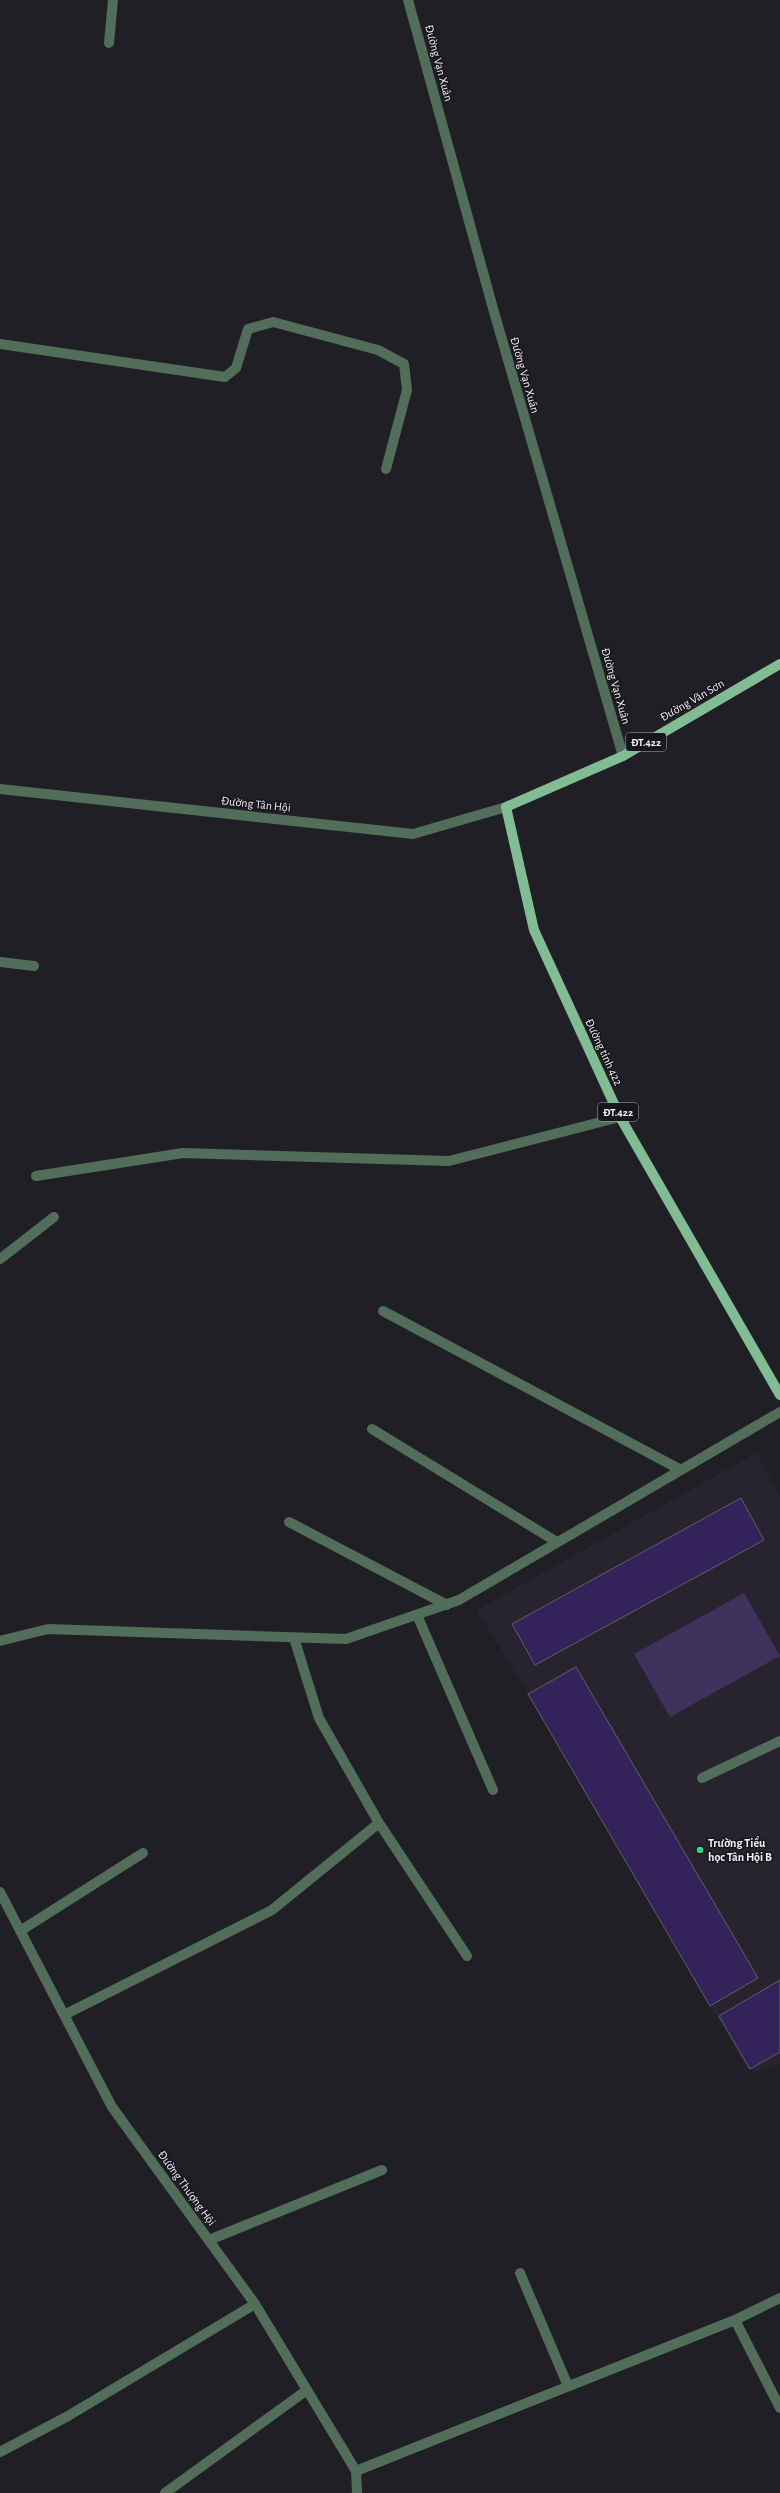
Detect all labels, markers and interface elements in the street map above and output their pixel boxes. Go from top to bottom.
street label: Đường Vạn Xuân [423,23,455,103]
street label: Đường Vạn Xuân [508,335,542,415]
street label: Đường Vạn Xuân [599,646,633,726]
street label: Đường Văn Sơn [658,677,726,723]
road number: ĐT.422 [626,733,666,751]
street label: Đường Tân Hội [221,794,291,814]
street label: Đường tỉnh 422 [583,1017,625,1088]
road number: ĐT.422 [598,1103,638,1121]
place label: Trường Tiểu học Tân Hội B [708,1836,772,1863]
marker: Trường Tiểu học Tân Hội B [695,1845,705,1855]
street label: Đường Thượng Hội [156,2148,218,2228]

